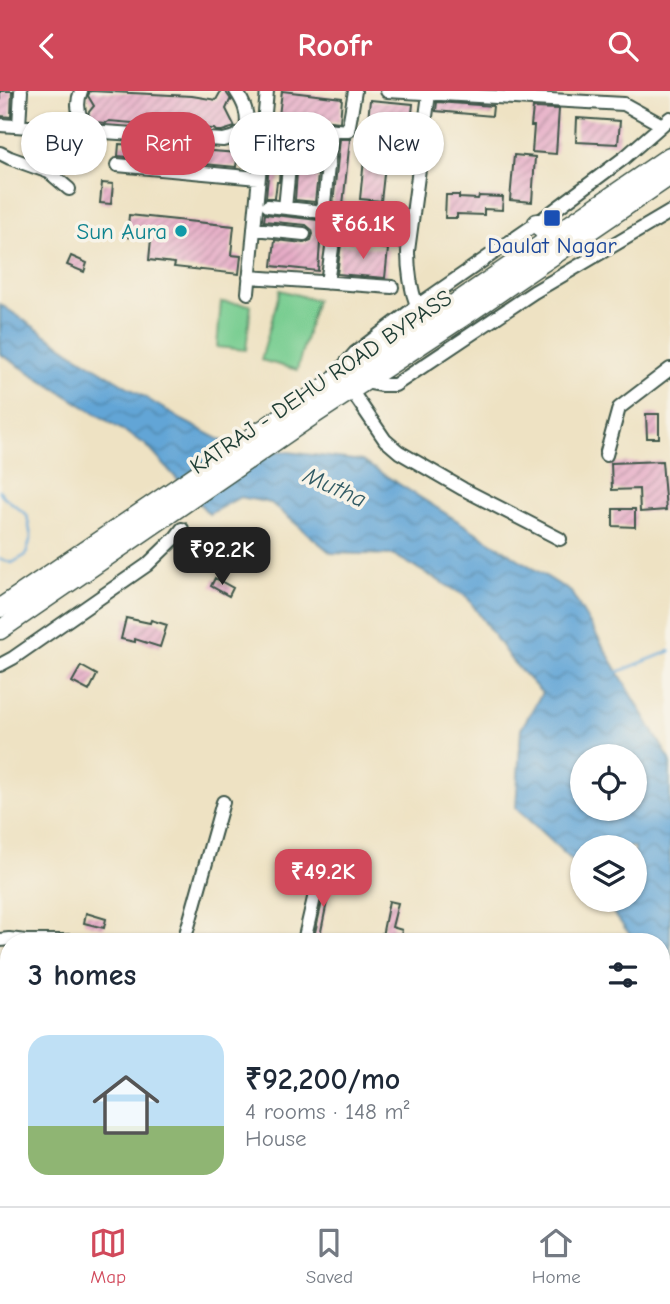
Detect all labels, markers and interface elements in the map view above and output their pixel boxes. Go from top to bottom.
icon: back [28,27,66,65]
text: Roofr [298,27,372,64]
icon: search [604,27,642,65]
chip: Buy [21,112,107,175]
chip: Rent [121,112,215,175]
chip: Filters [229,112,339,175]
chip: New [353,112,444,175]
pin: ₹66.1K [306,201,420,261]
marker: Daulat Nagar [542,208,562,228]
text: ₹66.1K [331,210,395,237]
place label: Sun Aura [76,218,167,245]
marker: Sun Aura [173,223,189,239]
place label: Daulat Nagar [487,232,618,259]
street label: KATRAJ - DEHU ROAD BYPASS [185,284,457,480]
water label: Mutha [298,460,371,513]
pin: ₹92.2K [165,527,279,587]
text: ₹92.2K [189,536,255,563]
map controls [570,744,647,912]
button: locate [570,744,647,821]
button: layers [570,835,647,912]
pin: ₹49.2K [266,849,380,909]
text: ₹49.2K [291,858,355,885]
icon: filters [604,956,642,994]
text: 3 homes [28,958,136,993]
text: ₹92,200/mo [245,1062,400,1097]
icon: home [84,1063,168,1147]
text: 4 rooms · 148 m² [245,1098,409,1125]
text: House [245,1125,307,1152]
tab: Map [89,1224,127,1288]
tab: Saved [306,1224,353,1288]
tab: Home [532,1224,581,1288]

